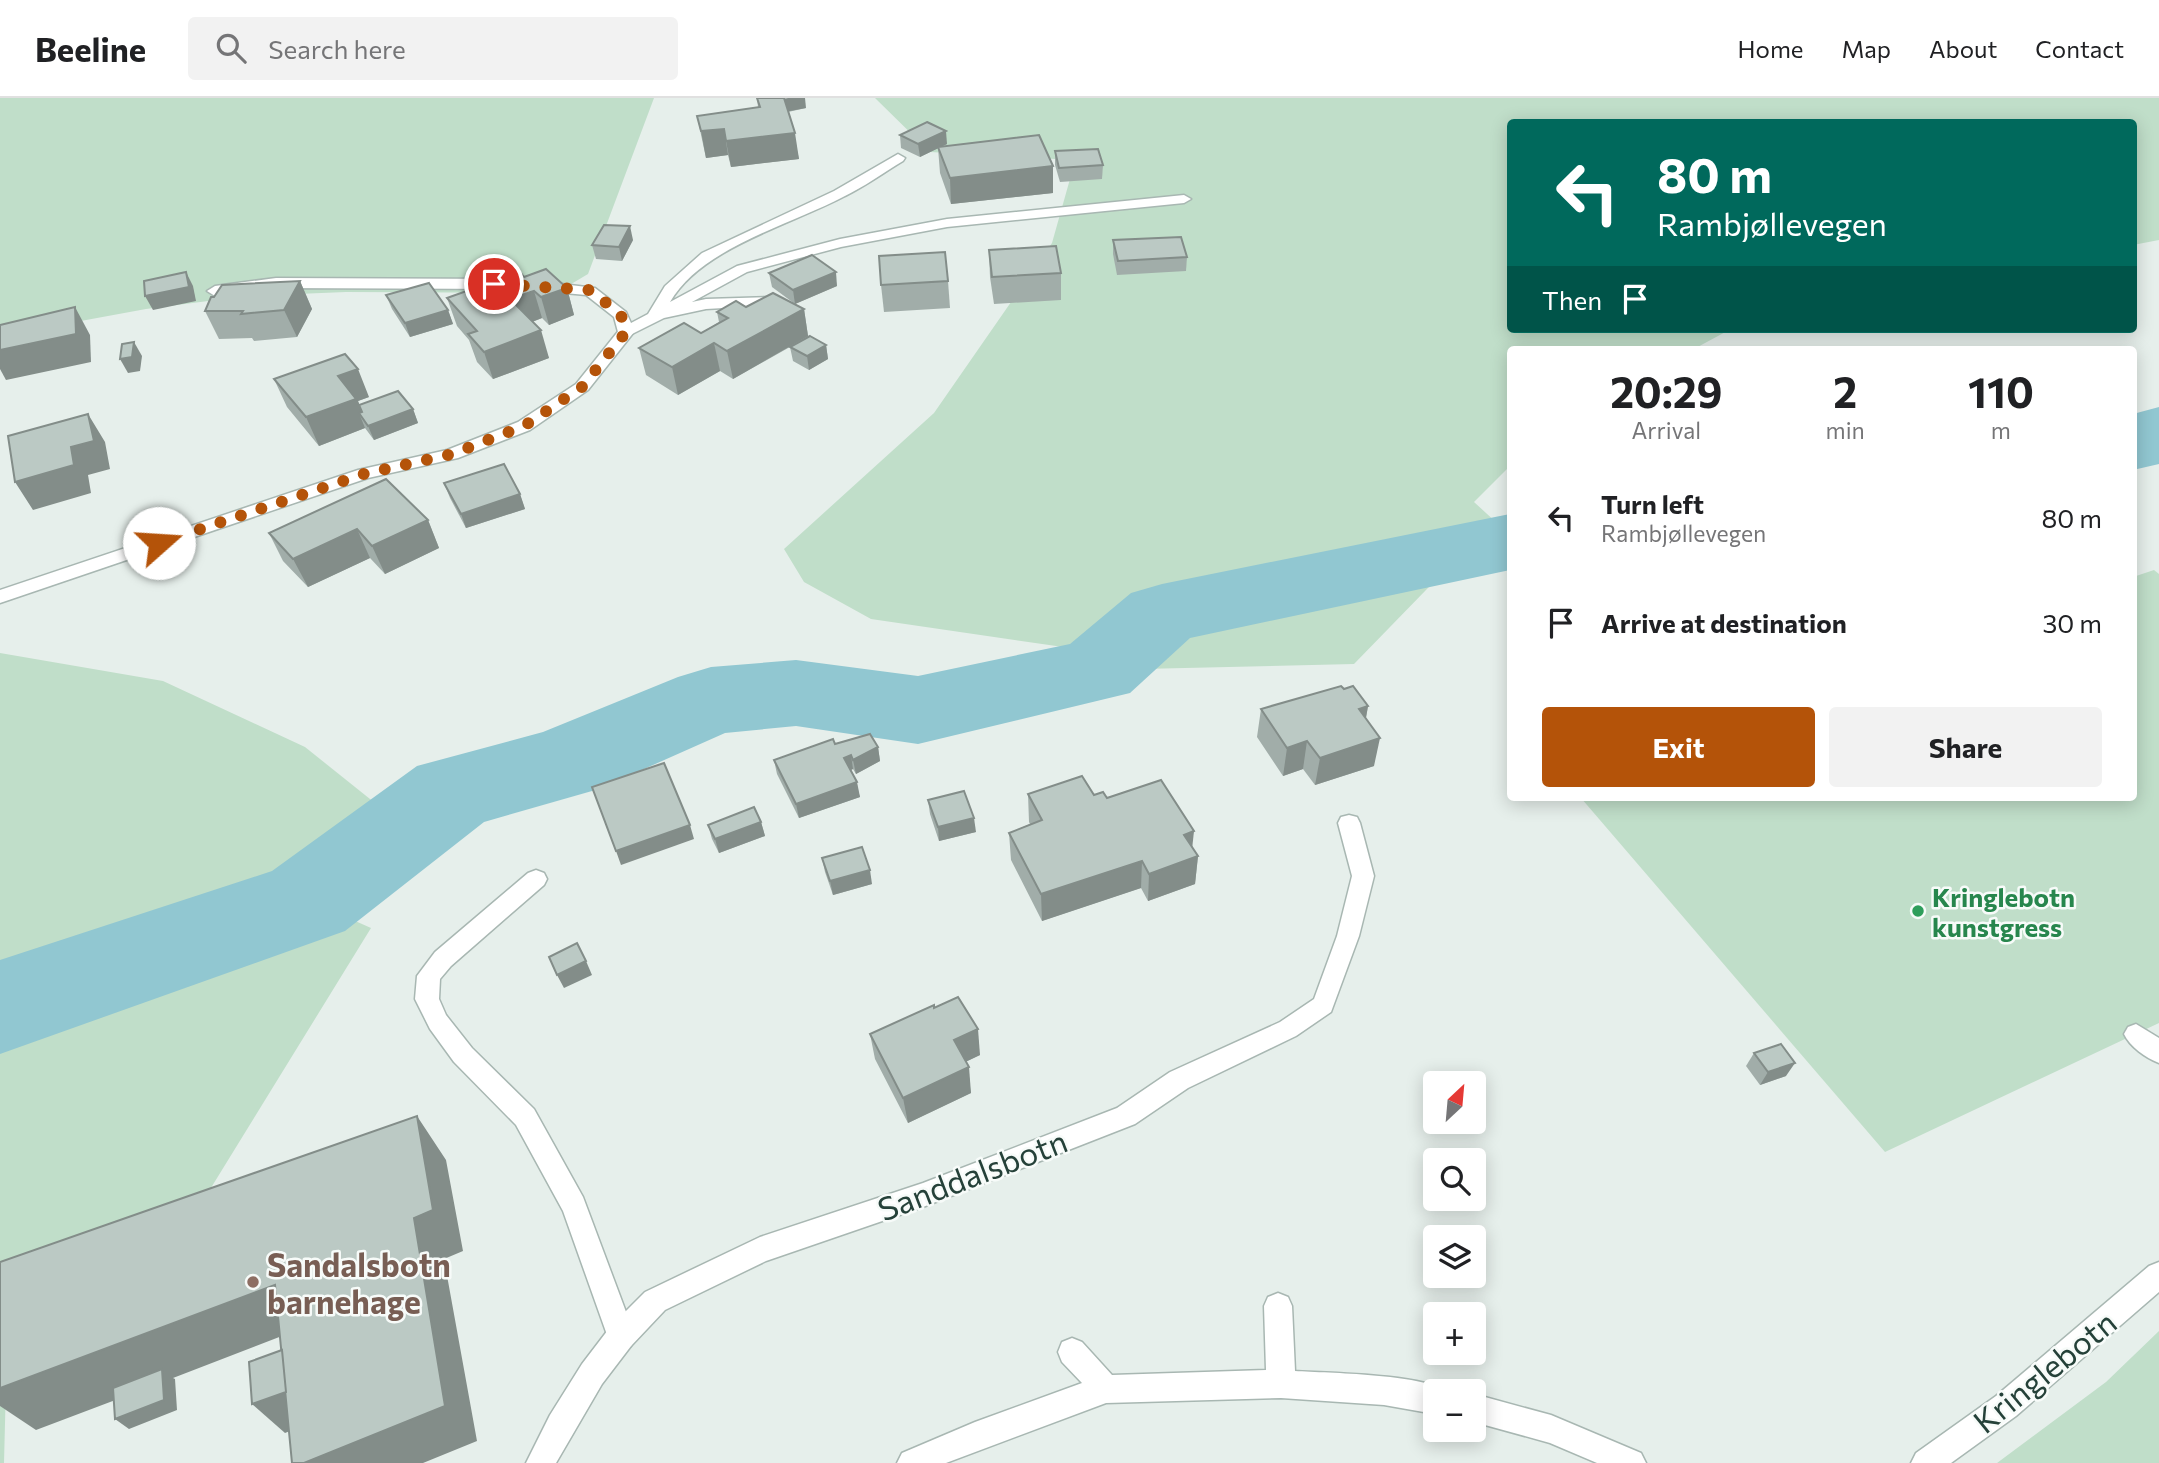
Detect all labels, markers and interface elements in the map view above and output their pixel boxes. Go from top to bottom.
search box [188,17,678,80]
text: Beeline [35,28,146,69]
icon: search [212,29,250,67]
text: Search here [268,33,406,64]
text: Home [1738,34,1804,63]
text: Map [1842,34,1891,63]
text: About [1929,34,1997,63]
text: Contact [2035,34,2124,63]
text: 80 m [1657,143,1772,203]
icon: left [1542,147,1633,238]
text: Rambjøllevegen [1657,203,1887,243]
pin [464,254,524,314]
icon: arrive [475,265,513,303]
icon: arrive [1616,280,1654,318]
text: Then [1542,284,1602,315]
text: 20:29 [1610,365,1722,417]
text: 2 [1833,365,1857,417]
text: 110 [1968,365,2034,417]
text: Arrival [1631,416,1701,444]
text: min [1826,416,1865,444]
text: m [1991,416,2011,444]
text: Turn left [1601,488,1704,519]
icon: left [1542,499,1580,537]
text: 80 m [2042,502,2102,533]
position arrow [122,506,196,580]
text: Rambjøllevegen [1601,519,1766,547]
icon: arrive [1542,604,1580,642]
text: Arrive at destination [1601,607,1847,638]
text: 30 m [2043,607,2102,638]
button: Exit [1542,707,1815,787]
button: Share [1829,707,2102,787]
place label: Kringlebotn kunstgress [1932,881,2075,942]
marker: Kringlebotn kunstgress [1910,903,1926,919]
north arrow [1423,1071,1486,1134]
map controls [1423,1071,1486,1442]
street label: Sanddalsbotn [872,1120,1072,1228]
button: search [1423,1148,1486,1211]
button: layers [1423,1225,1486,1288]
place label: Sandalsbotn barnehage [267,1244,451,1321]
marker: Sandalsbotn barnehage [245,1274,261,1290]
street label: Kringlebotn [1964,1301,2124,1441]
button: + [1423,1302,1486,1365]
button: − [1423,1379,1486,1442]

